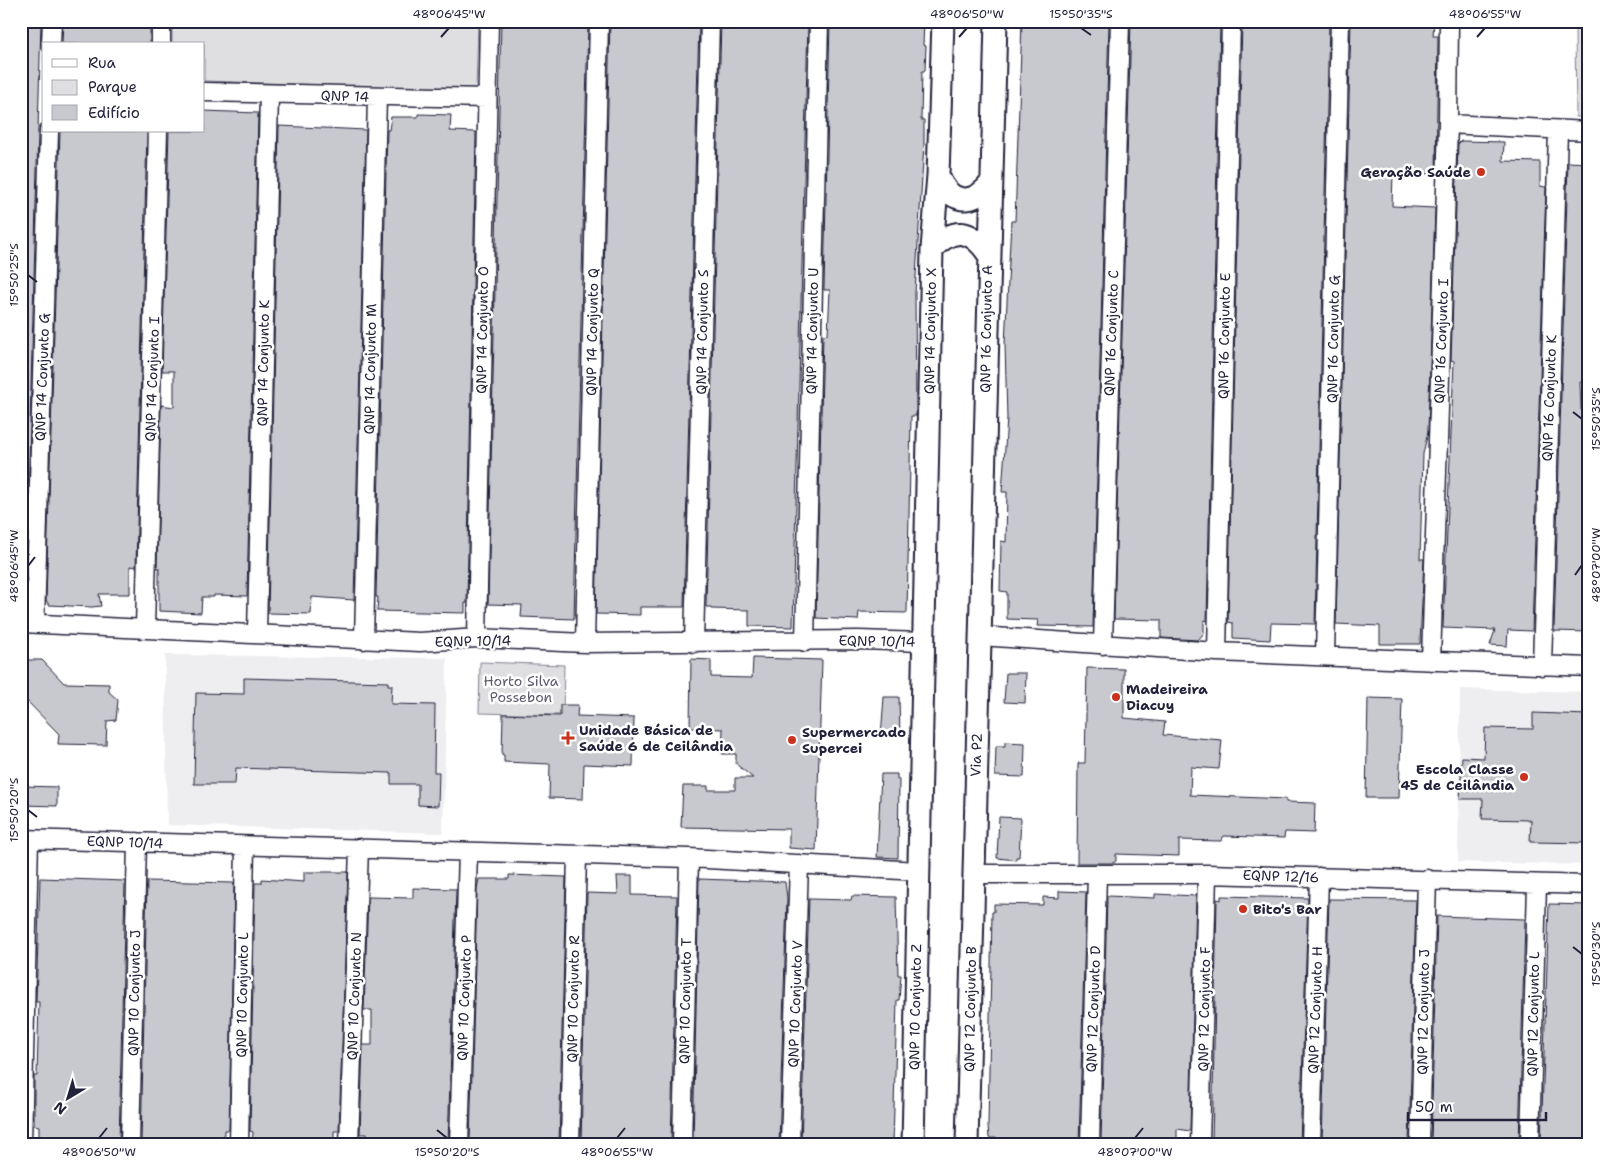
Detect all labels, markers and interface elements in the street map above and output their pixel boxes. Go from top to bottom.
text: 48°06'45"W [413,6,485,22]
text: 48°06'50"W [930,6,1004,22]
text: 15°50'35"S [1049,6,1113,22]
text: 48°06'55"W [1449,6,1521,22]
legend [42,42,205,132]
text: Rua [88,53,117,73]
text: Parque [88,77,137,97]
street label: QNP 14 [320,86,370,106]
text: Edifício [88,103,140,123]
place label: Geração Saúde [1361,163,1471,181]
marker: Geração Saúde [1475,166,1487,178]
text: 15°50'25"S [6,243,22,307]
street label: QNP 16 Conjunto A [976,265,996,393]
street label: QNP 14 Conjunto O [472,266,492,394]
street label: QNP 14 Conjunto U [802,267,822,395]
street label: QNP 14 Conjunto Q [582,268,602,396]
street label: QNP 14 Conjunto X [920,268,940,394]
street label: QNP 14 Conjunto S [692,269,712,395]
street label: QNP 16 Conjunto C [1100,270,1122,396]
street label: QNP 16 Conjunto E [1214,272,1234,399]
street label: QNP 16 Conjunto G [1323,274,1343,403]
street label: QNP 16 Conjunto I [1430,278,1452,404]
street label: QNP 14 Conjunto K [253,300,273,426]
street label: QNP 14 Conjunto M [360,303,380,435]
street label: QNP 14 Conjunto G [31,312,53,441]
street label: QNP 14 Conjunto I [141,316,163,442]
street label: QNP 16 Conjunto K [1538,334,1560,462]
text: 15°50'35"S [1588,387,1604,451]
text: 48°07'00"W [1588,528,1604,602]
text: 48°06'45"W [6,530,22,602]
street label: EQNP 10/14 [435,631,512,651]
street label: EQNP 10/14 [839,631,916,651]
park label: Horto Silva Possebon [483,672,559,706]
place label: Madeireira Diacuy [1126,680,1208,714]
marker: Madeireira Diacuy [1110,691,1122,703]
place label: Unidade Básica de Saúde 6 de Ceilândia [579,721,733,755]
place label: Supermercado Supercei [802,723,906,757]
marker: Unidade Básica de Saúde 6 de Ceilândia [561,731,575,745]
street label: Via P2 [966,733,986,777]
marker: Supermercado Supercei [786,734,798,746]
place label: Escola Classe 45 de Ceilândia [1400,760,1514,794]
marker: Escola Classe 45 de Ceilândia [1518,771,1530,783]
text: 15°50'20"S [6,777,22,842]
street label: EQNP 10/14 [86,832,164,852]
street label: EQNP 12/16 [1242,866,1320,886]
place label: Bito's Bar [1253,900,1322,918]
marker: Bito's Bar [1237,903,1249,915]
text: 15°50'30"S [1588,921,1604,986]
street label: QNP 10 Conjunto J [124,930,144,1056]
street label: QNP 10 Conjunto N [343,931,365,1061]
street label: QNP 10 Conjunto L [232,932,252,1058]
street label: QNP 10 Conjunto P [453,935,475,1061]
street label: QNP 10 Conjunto R [563,935,583,1063]
street label: QNP 10 Conjunto T [675,937,695,1064]
street label: QNP 10 Conjunto V [784,940,806,1068]
street label: QNP 10 Conjunto Z [905,943,925,1070]
street label: QNP 12 Conjunto D [1082,945,1104,1073]
street label: QNP 12 Conjunto B [960,946,980,1072]
street label: QNP 12 Conjunto F [1194,946,1214,1072]
street label: QNP 12 Conjunto H [1304,946,1326,1074]
street label: QNP 12 Conjunto J [1413,949,1433,1075]
street label: QNP 12 Conjunto L [1523,951,1543,1077]
north arrow [42,1072,92,1122]
scale bar [1408,1090,1545,1122]
text: 50 m [1415,1097,1453,1117]
text: N [50,1098,70,1119]
text: 48°06'50"W [62,1144,136,1160]
text: 15°50'20"S [415,1144,480,1160]
text: 48°06'55"W [581,1144,653,1160]
text: 48°07'00"W [1098,1144,1172,1160]

